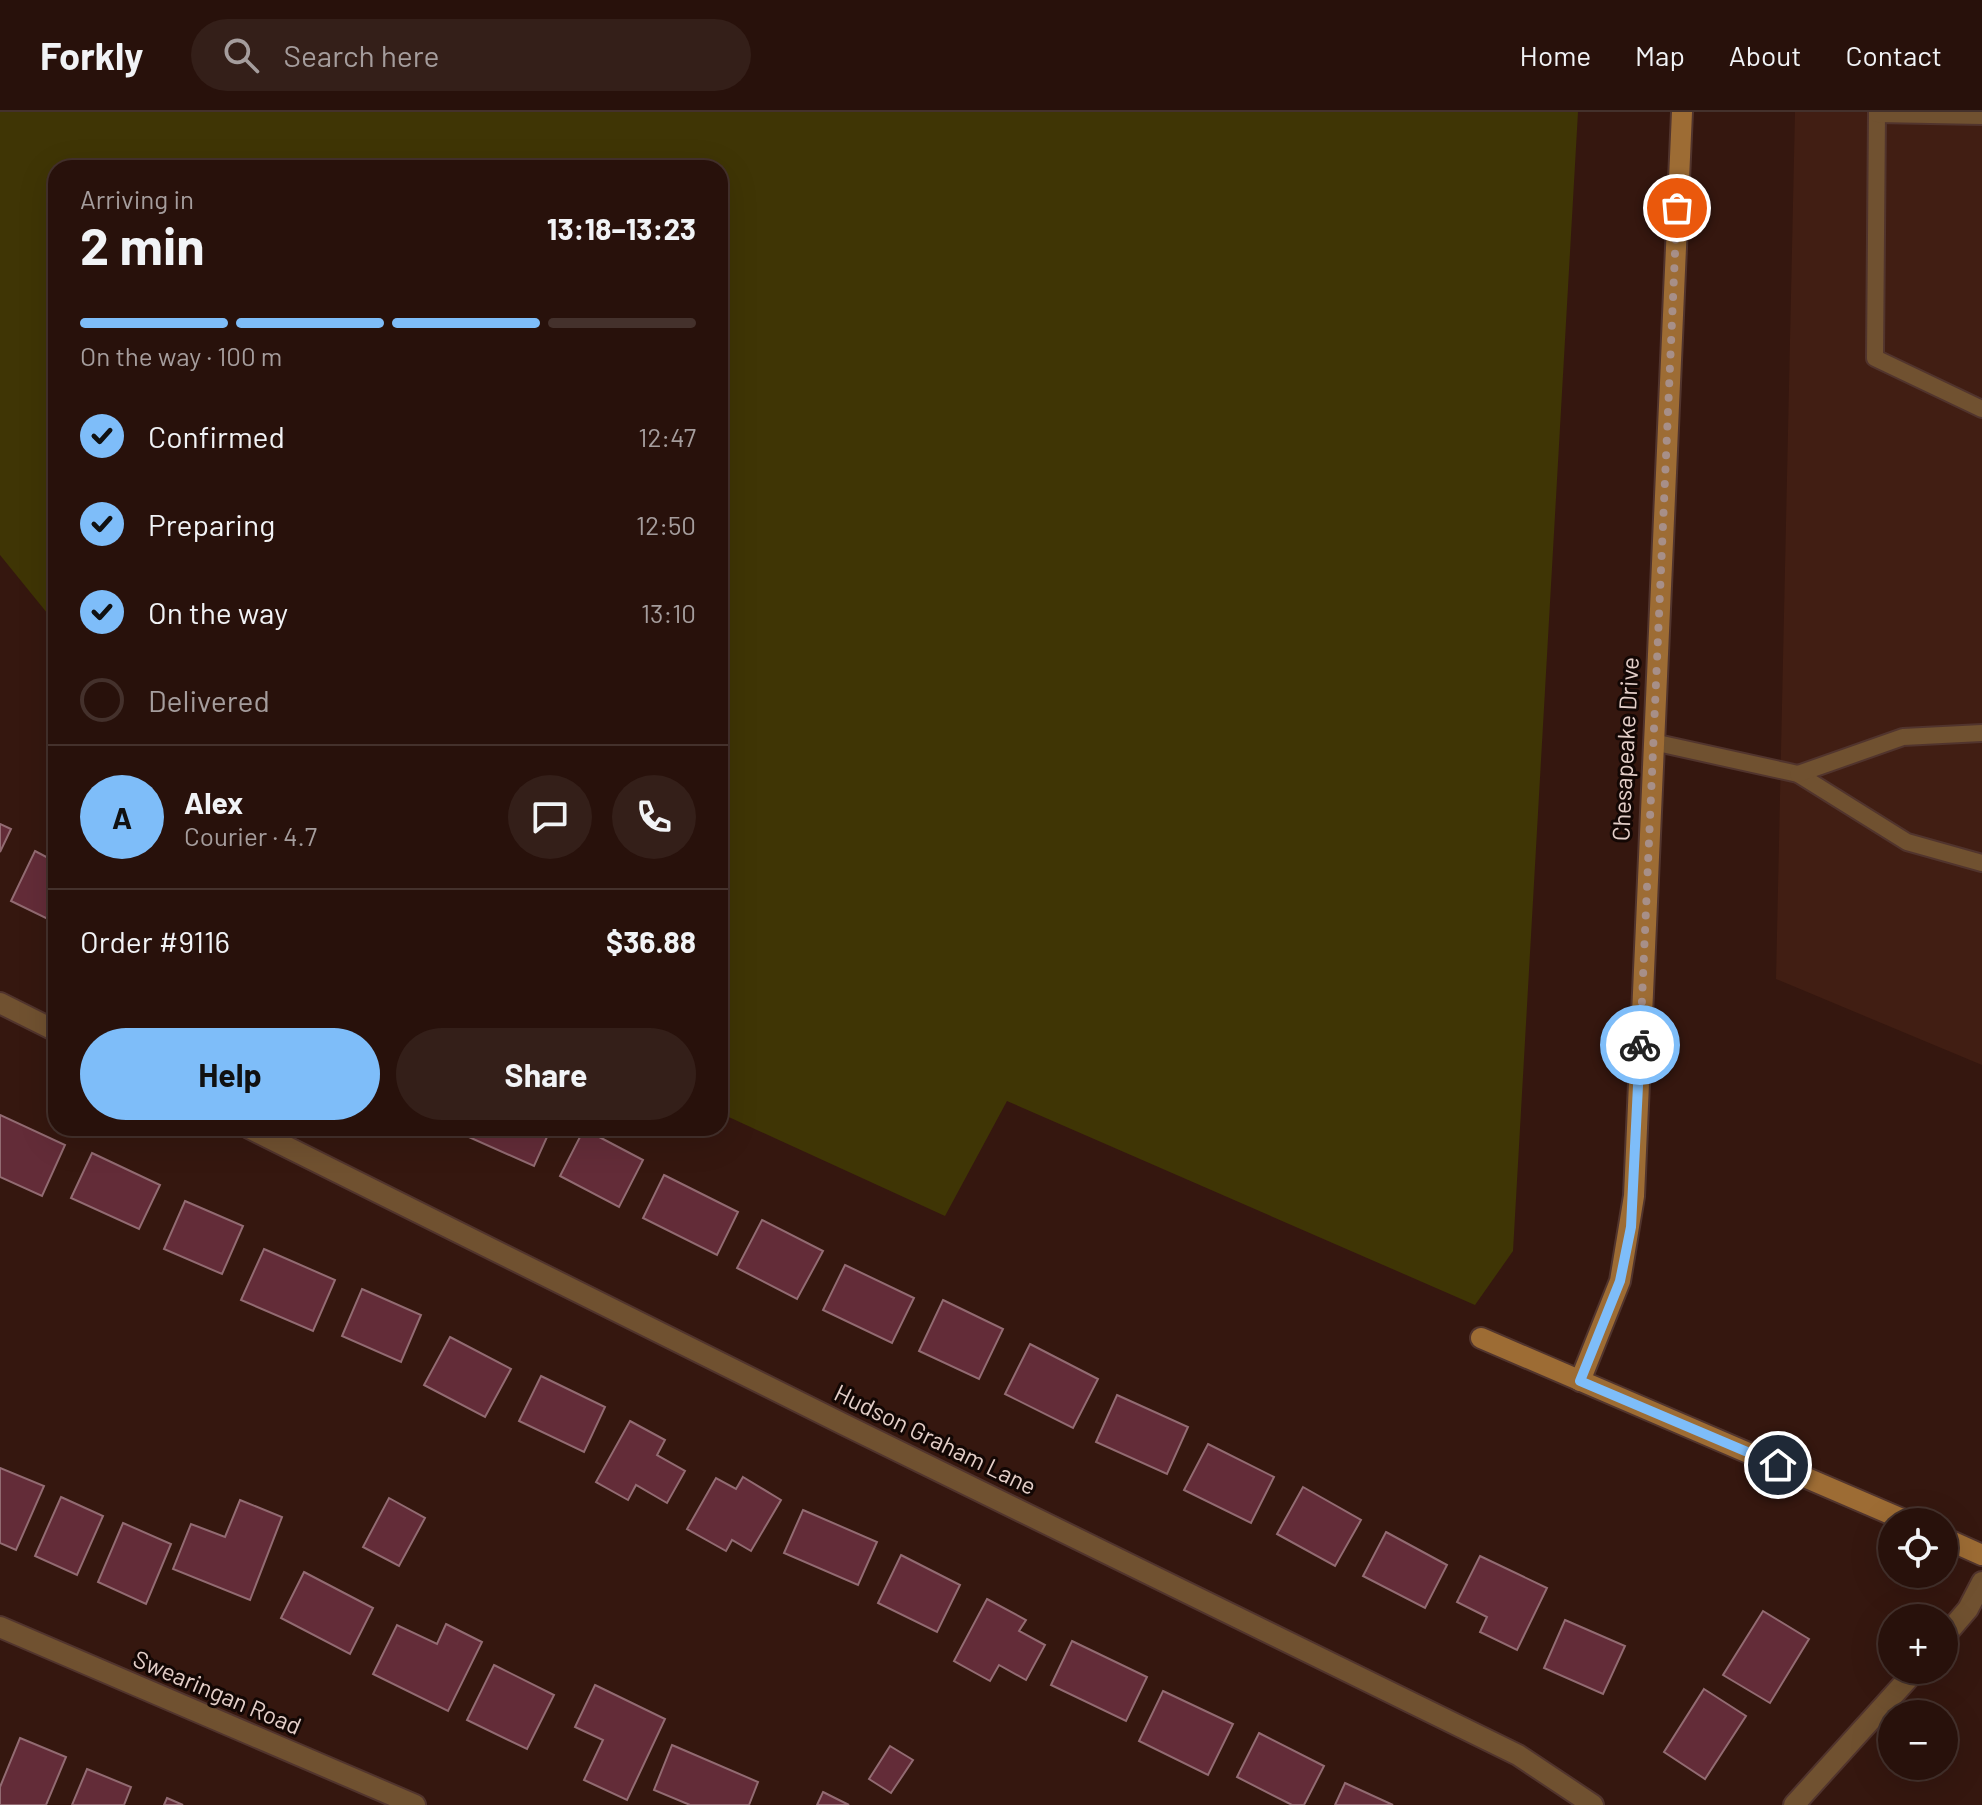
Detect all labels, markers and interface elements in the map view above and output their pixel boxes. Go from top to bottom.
search box [191,19,751,91]
text: Forkly [40,32,143,78]
icon: search [219,33,263,77]
text: Search here [283,37,439,73]
text: Home [1520,38,1591,72]
text: Map [1635,38,1685,72]
text: About [1729,38,1801,72]
text: Contact [1845,38,1942,72]
pin [1643,174,1711,242]
text: Arriving in [80,183,194,214]
icon: bag [1655,186,1699,230]
text: 13:18–13:23 [547,210,696,246]
text: 2 min [80,213,205,275]
text: On the way · 100 m [80,340,282,371]
icon: check [80,414,124,458]
text: Confirmed [148,418,285,454]
text: 12:47 [638,421,696,452]
icon: check [80,502,124,546]
text: Preparing [148,506,275,542]
text: 12:50 [636,509,696,540]
icon: check [80,590,124,634]
text: On the way [148,594,288,630]
text: 13:10 [641,597,696,628]
street label: Chesapeake Drive [1605,656,1644,842]
text: Delivered [148,682,270,718]
button: chat [508,775,592,859]
button: phone [612,775,696,859]
text: Alex [184,784,243,820]
text: A [112,799,132,835]
text: Courier · 4.7 [184,820,317,851]
text: Order #9116 [80,923,230,959]
text: $36.88 [606,923,696,959]
courier [1600,1005,1680,1085]
icon: bike [1618,1023,1662,1067]
button: Help [80,1028,380,1120]
button: Share [396,1028,696,1120]
street label: Hudson Graham Lane [830,1377,1041,1500]
pin [1744,1431,1812,1499]
icon: home [1756,1443,1800,1487]
map controls [1878,1508,1958,1780]
button: locate [1878,1508,1958,1588]
button: + [1878,1604,1958,1684]
street label: Swearingan Road [129,1643,306,1740]
button: − [1878,1700,1958,1780]

